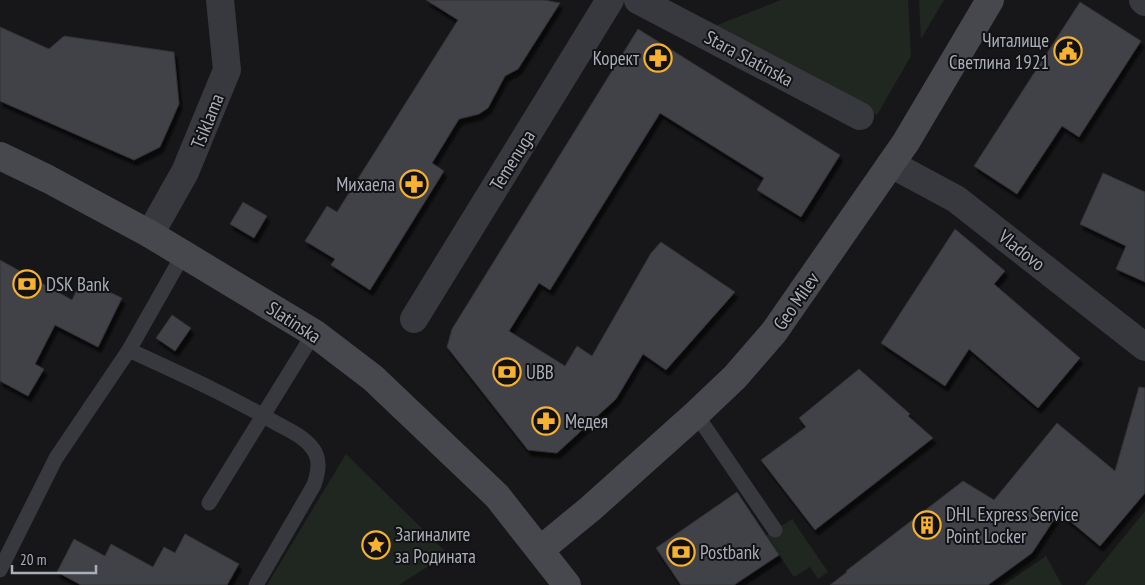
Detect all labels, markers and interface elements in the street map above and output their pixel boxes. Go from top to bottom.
street label: Stara Slatinska [701,25,797,91]
place label: Читалище Светлина 1921 [949,28,1049,74]
public building icon: Читалище Светлина 1921 [1053,36,1083,66]
pharmacy icon: Корект [643,43,673,73]
place label: Корект [593,46,640,70]
street label: Tsiklama [185,90,229,152]
street label: Temenuga [484,125,540,195]
pharmacy icon: Михаела [399,169,429,199]
place label: Михаела [336,172,395,196]
street label: Vladovo [993,224,1050,276]
street label: Geo Milev [768,267,825,334]
bank icon: DSK Bank [12,269,42,299]
place label: DSK Bank [46,272,110,296]
street label: Slatinska [263,296,325,348]
bank icon: UBB [492,357,522,387]
place label: UBB [526,360,554,384]
pharmacy icon: Медея [531,406,561,436]
place label: Медея [565,409,608,433]
place label: DHL Express Service Point Locker [946,502,1079,548]
building icon: DHL Express Service Point Locker [912,510,942,540]
place label: Загиналите за Родината [395,522,476,568]
place icon: Загиналите за Родината [361,530,391,560]
bank icon: Postbank [666,537,696,567]
place label: Postbank [700,540,760,564]
scale bar [12,542,96,574]
text: 20 m [20,550,46,569]

